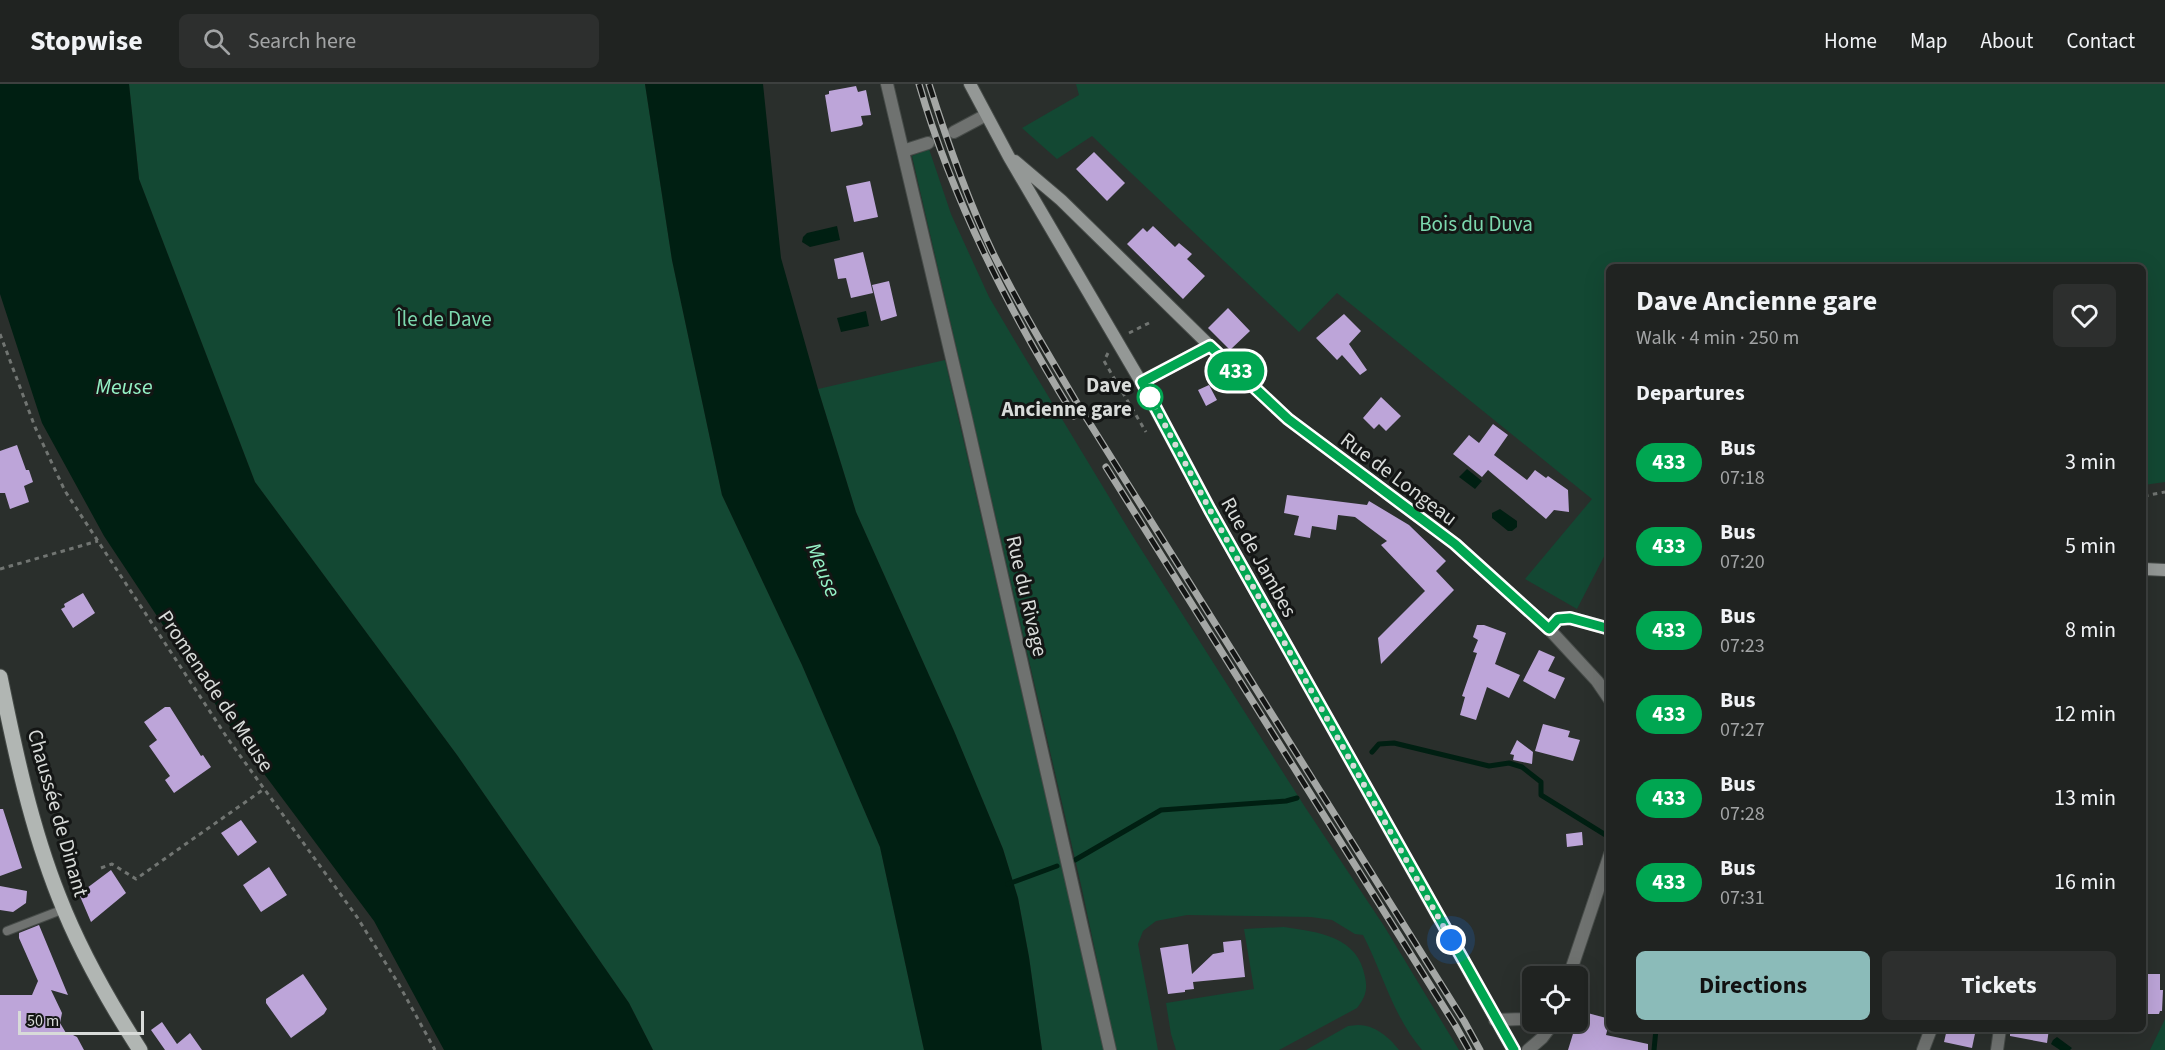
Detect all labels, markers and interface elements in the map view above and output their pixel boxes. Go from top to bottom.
search box [179,14,599,68]
text: Stopwise [30,21,143,61]
icon: search [200,25,233,58]
text: Search here [248,25,356,57]
text: Home [1824,26,1877,56]
text: Map [1910,26,1948,56]
text: About [1981,26,2033,56]
text: Contact [2066,26,2135,56]
park label: Bois du Duva [1419,209,1533,239]
text: Dave Ancienne gare [1636,281,1877,321]
button: heart [2053,284,2116,347]
park label: Île de Dave [395,304,492,334]
text: Walk · 4 min · 250 m [1636,324,1799,352]
line badge: 433 [1202,352,1270,390]
text: 433 [1219,356,1253,386]
place label: Dave Ancienne gare [1000,370,1132,424]
water label: Meuse [96,371,152,403]
text: Departures [1636,377,1745,409]
marker: Dave Ancienne gare [1137,384,1163,410]
street label: Rue de Longeau [1334,425,1464,533]
text: Bus [1720,432,1756,464]
text: 3 min [2065,446,2116,478]
text: 433 [1652,447,1686,477]
text: 07:18 [1720,464,1765,492]
street label: Rue de Jambes [1214,492,1304,623]
text: Bus [1720,516,1756,548]
text: 5 min [2065,530,2116,562]
text: 433 [1652,531,1686,561]
street label: Rue du Rivage [999,533,1055,659]
water label: Meuse [797,538,849,602]
text: 07:20 [1720,548,1765,576]
text: Bus [1720,600,1756,632]
street label: Promenade de Meuse [151,604,281,778]
text: 8 min [2065,614,2116,646]
text: 433 [1652,615,1686,645]
text: 07:23 [1720,632,1765,660]
text: Bus [1720,684,1756,716]
text: 12 min [2054,698,2116,730]
text: 433 [1652,699,1686,729]
text: 07:27 [1720,716,1765,744]
street label: Chaussée de Dinant [20,726,96,900]
text: Bus [1720,768,1756,800]
text: 13 min [2054,782,2116,814]
text: 433 [1652,783,1686,813]
text: 07:28 [1720,800,1765,828]
text: Bus [1720,852,1756,884]
text: 16 min [2054,866,2116,898]
text: 433 [1652,867,1686,897]
text: 07:31 [1720,884,1765,912]
your location [1436,925,1466,955]
button: Directions [1636,951,1870,1020]
button: Tickets [1882,951,2116,1020]
map controls [1522,966,1588,1032]
button: locate [1522,966,1588,1032]
scale bar [18,1008,144,1036]
text: 50 m [27,1010,59,1032]

